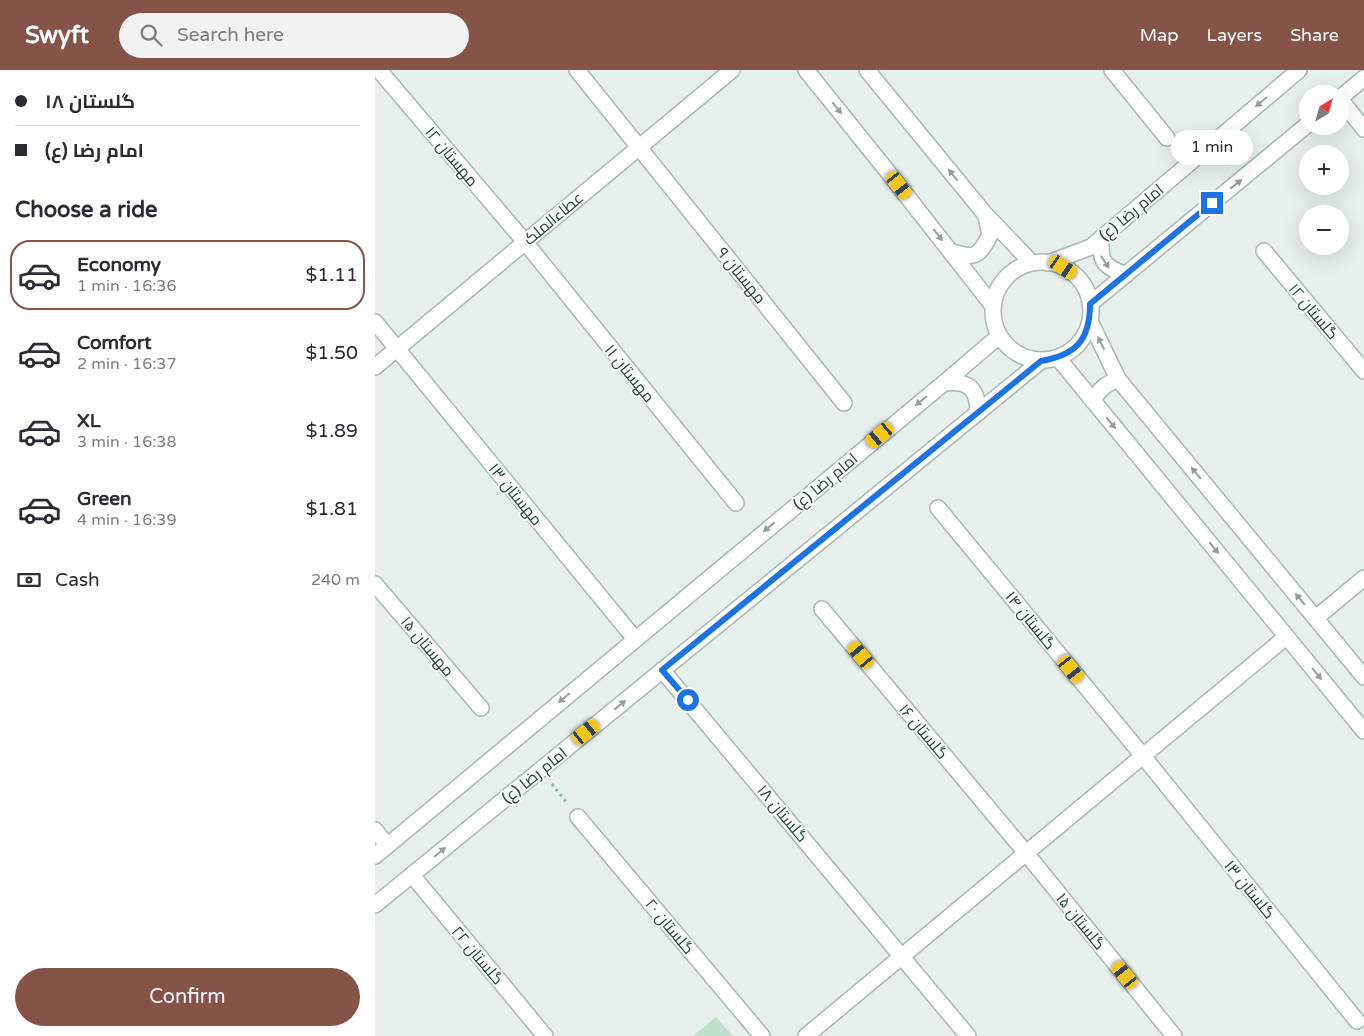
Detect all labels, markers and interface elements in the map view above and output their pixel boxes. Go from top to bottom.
search box [119,13,469,58]
text: Swyft [25,21,89,50]
icon: search [137,21,165,49]
text: Search here [177,24,284,46]
text: Map [1140,24,1179,46]
text: Layers [1207,24,1262,46]
text: Share [1290,24,1339,46]
north arrow [1299,85,1349,135]
map controls [1299,85,1349,255]
text: گلستان ۱۸ [45,91,135,113]
one-way arrow [1255,96,1268,107]
one-way arrow [831,101,842,114]
street label: مهستان ۱۲ [420,123,482,191]
callout: 1 min [1171,131,1253,166]
text: 1 min [1191,137,1233,157]
text: امام رضا (ع) [45,140,144,162]
button: + [1299,145,1349,195]
car [883,169,914,201]
one-way arrow [948,169,959,182]
one-way arrow [1229,178,1242,189]
street label: امام رضا (ع) [1095,180,1169,246]
street label: عطاءالملک [519,188,588,250]
route end [1201,192,1223,214]
text: Choose a ride [15,197,158,223]
button: − [1299,205,1349,255]
one-way arrow [932,228,943,241]
street label: مهستان ۹ [712,243,770,308]
car [1046,252,1079,282]
icon: car [17,253,62,298]
text: Economy [77,254,161,276]
one-way arrow [1101,255,1110,269]
text: $1.11 [306,264,358,286]
text: 1 min · 16:36 [77,276,176,296]
street label: گلستان ۱۲ [1284,280,1342,344]
icon: car [17,331,62,376]
text: Comfort [77,332,151,354]
one-way arrow [1096,336,1104,350]
street label: مهستان ۱۱ [600,341,659,407]
text: $1.50 [306,342,358,364]
text: 2 min · 16:37 [77,354,176,374]
one-way arrow [915,396,928,407]
icon: car [17,409,62,454]
text: XL [77,410,101,432]
one-way arrow [1105,416,1116,429]
text: $1.89 [306,420,358,442]
car [863,420,896,450]
text: 3 min · 16:38 [77,432,176,452]
street label: امام رضا (ع) [789,449,863,515]
street label: مهستان ۱۳ [484,459,546,530]
one-way arrow [1190,468,1202,480]
icon: car [17,487,62,532]
text: Green [77,488,131,510]
text: $1.81 [306,498,358,520]
text: 4 min · 16:39 [77,510,176,530]
one-way arrow [763,522,776,533]
one-way arrow [1208,542,1219,555]
icon: cash [15,566,43,594]
text: Cash [55,569,100,591]
text: 240 m [311,570,360,590]
street label: گلستان ۱۴ [1001,587,1060,654]
one-way arrow [1294,592,1305,605]
street label: مهستان ۱۵ [396,612,458,681]
car [845,639,876,671]
car [1055,653,1086,685]
one-way arrow [1312,667,1323,680]
route start [677,689,699,711]
one-way arrow [557,693,570,704]
one-way arrow [613,699,626,710]
street label: گلستان ۱۶ [894,700,952,763]
car [569,717,602,747]
street label: امام رضا (ع) [498,743,572,809]
street label: گلستان ۱۸ [753,781,812,846]
one-way arrow [433,846,446,857]
street label: گلستان ۱۳ [1220,856,1279,923]
street label: گلستان ۱۵ [1051,889,1109,954]
street label: گلستان ۲۰ [640,895,698,958]
street label: گلستان ۲۲ [447,922,508,989]
car [1109,959,1140,991]
button: Confirm [15,968,360,1026]

